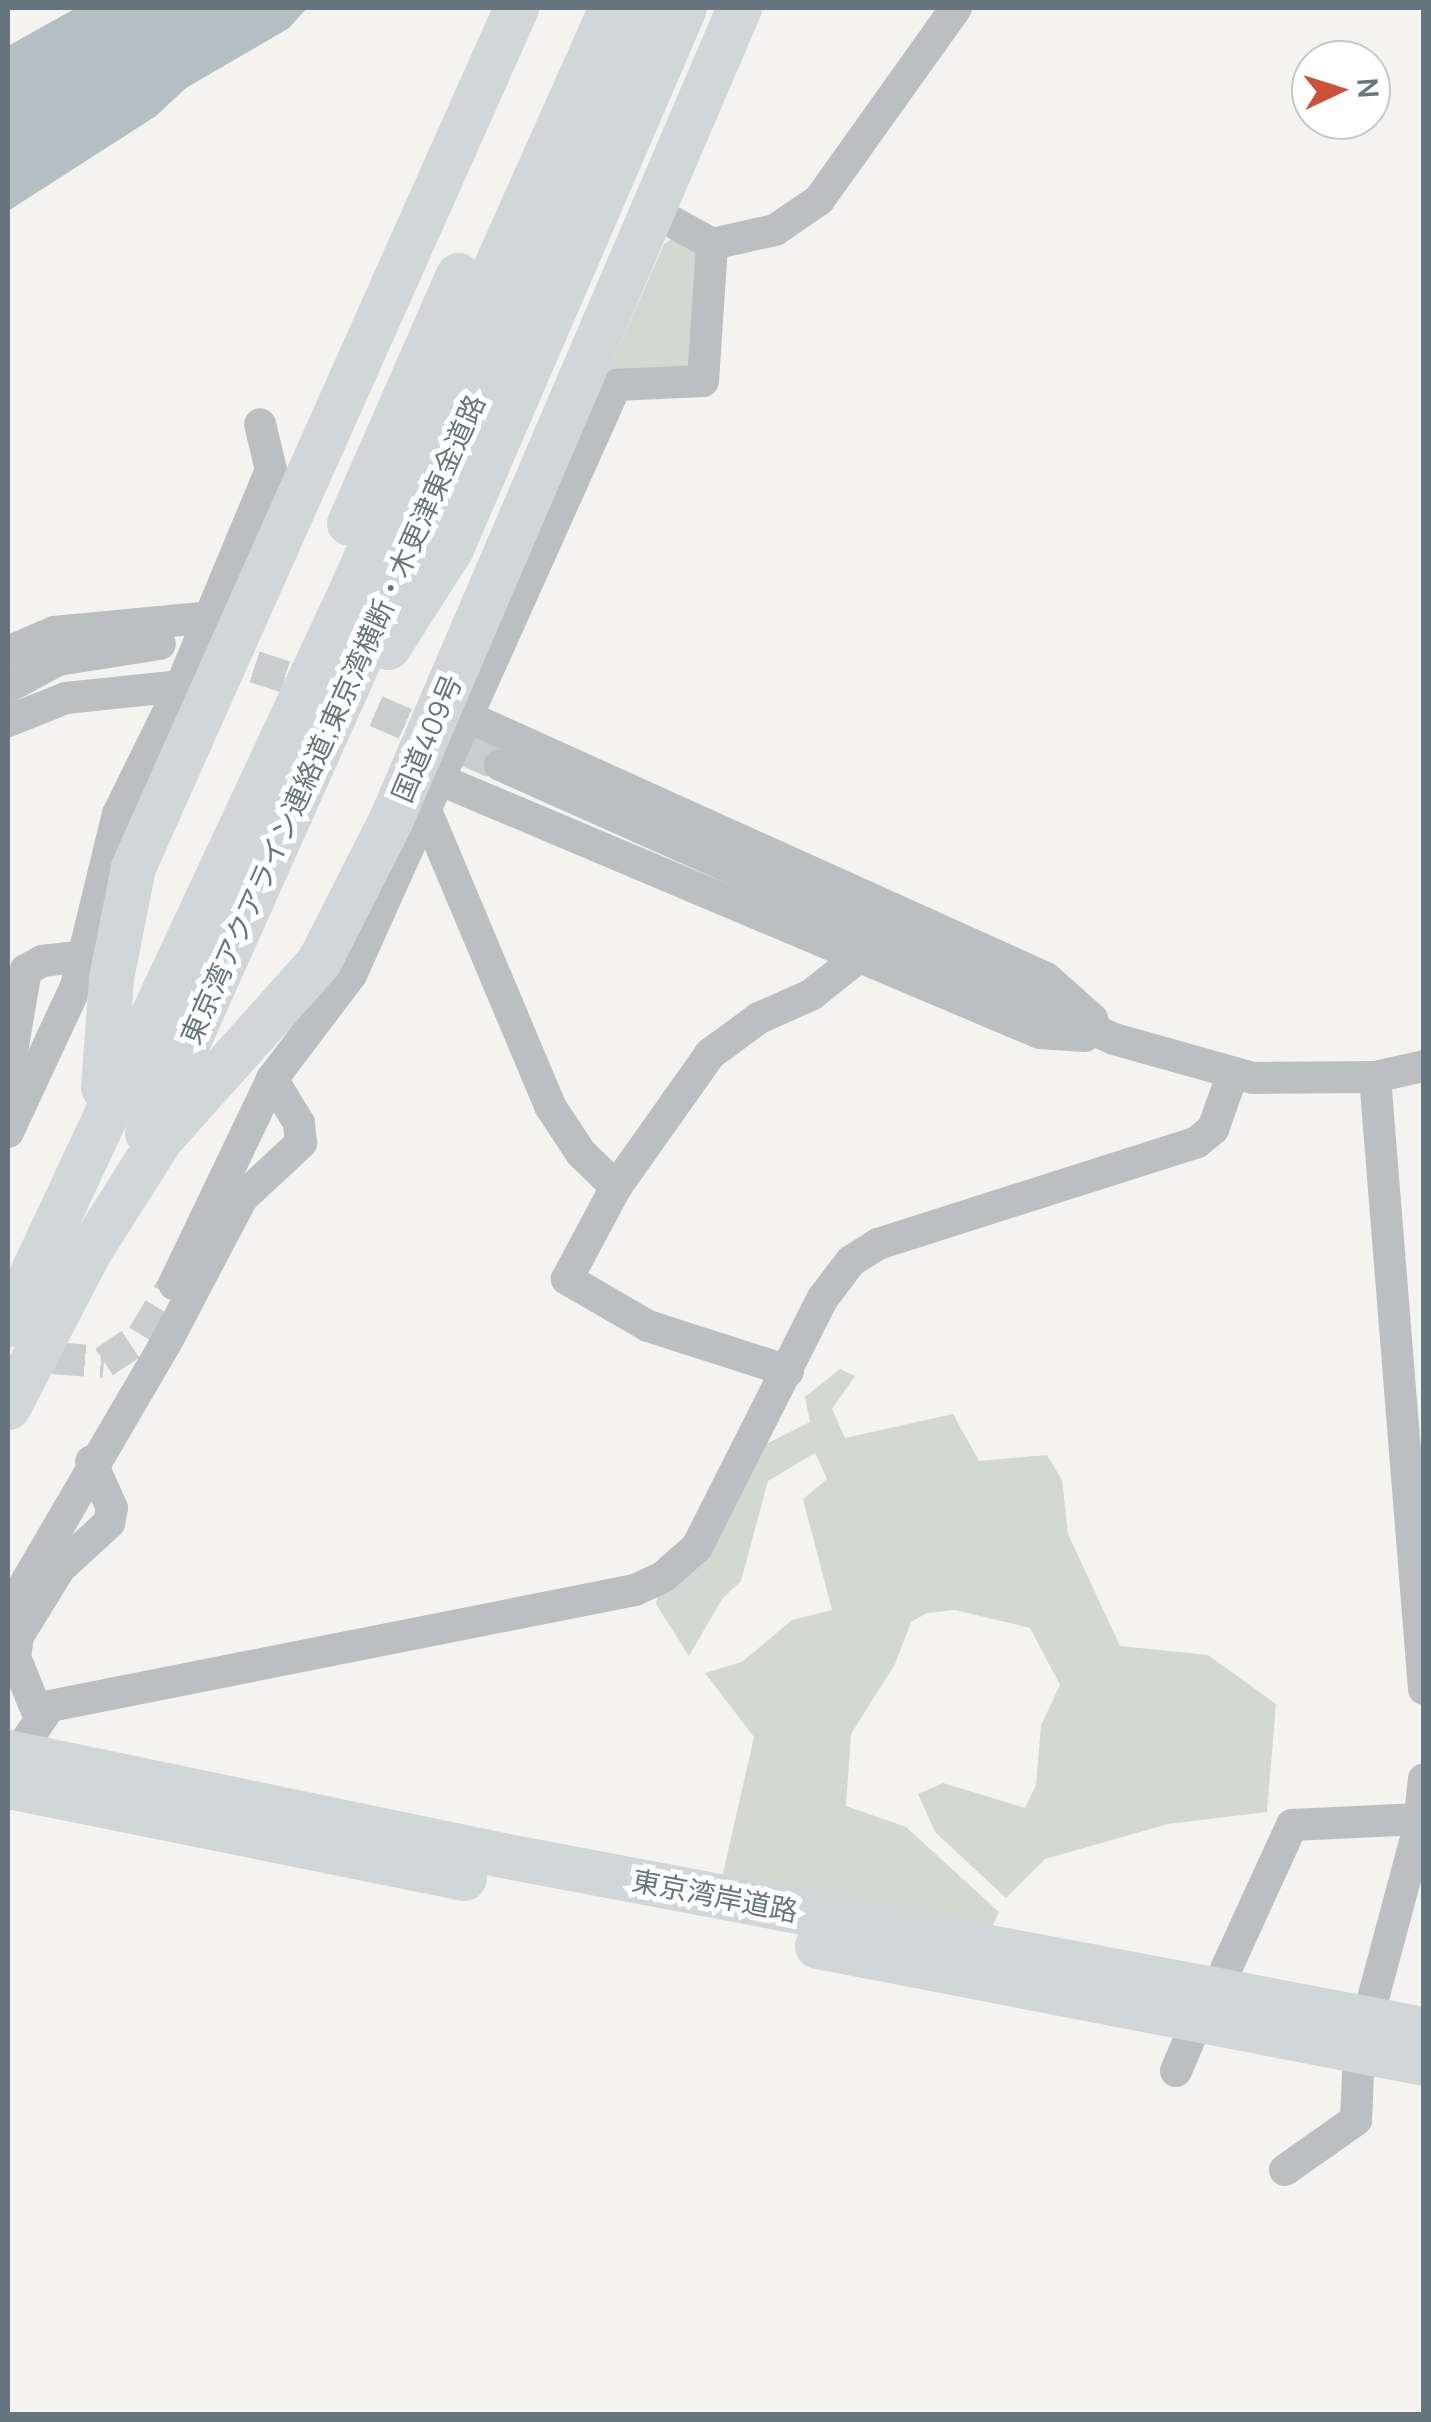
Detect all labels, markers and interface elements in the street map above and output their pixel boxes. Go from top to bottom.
north arrow [1291,40,1391,140]
text: N [1349,77,1389,99]
street label: 東京湾アクアライン連絡道;東京湾横断・木更津東金道路 [173,389,491,1049]
street label: 国道409号 [384,669,468,807]
street label: 東京湾岸道路 [629,1862,801,1928]

